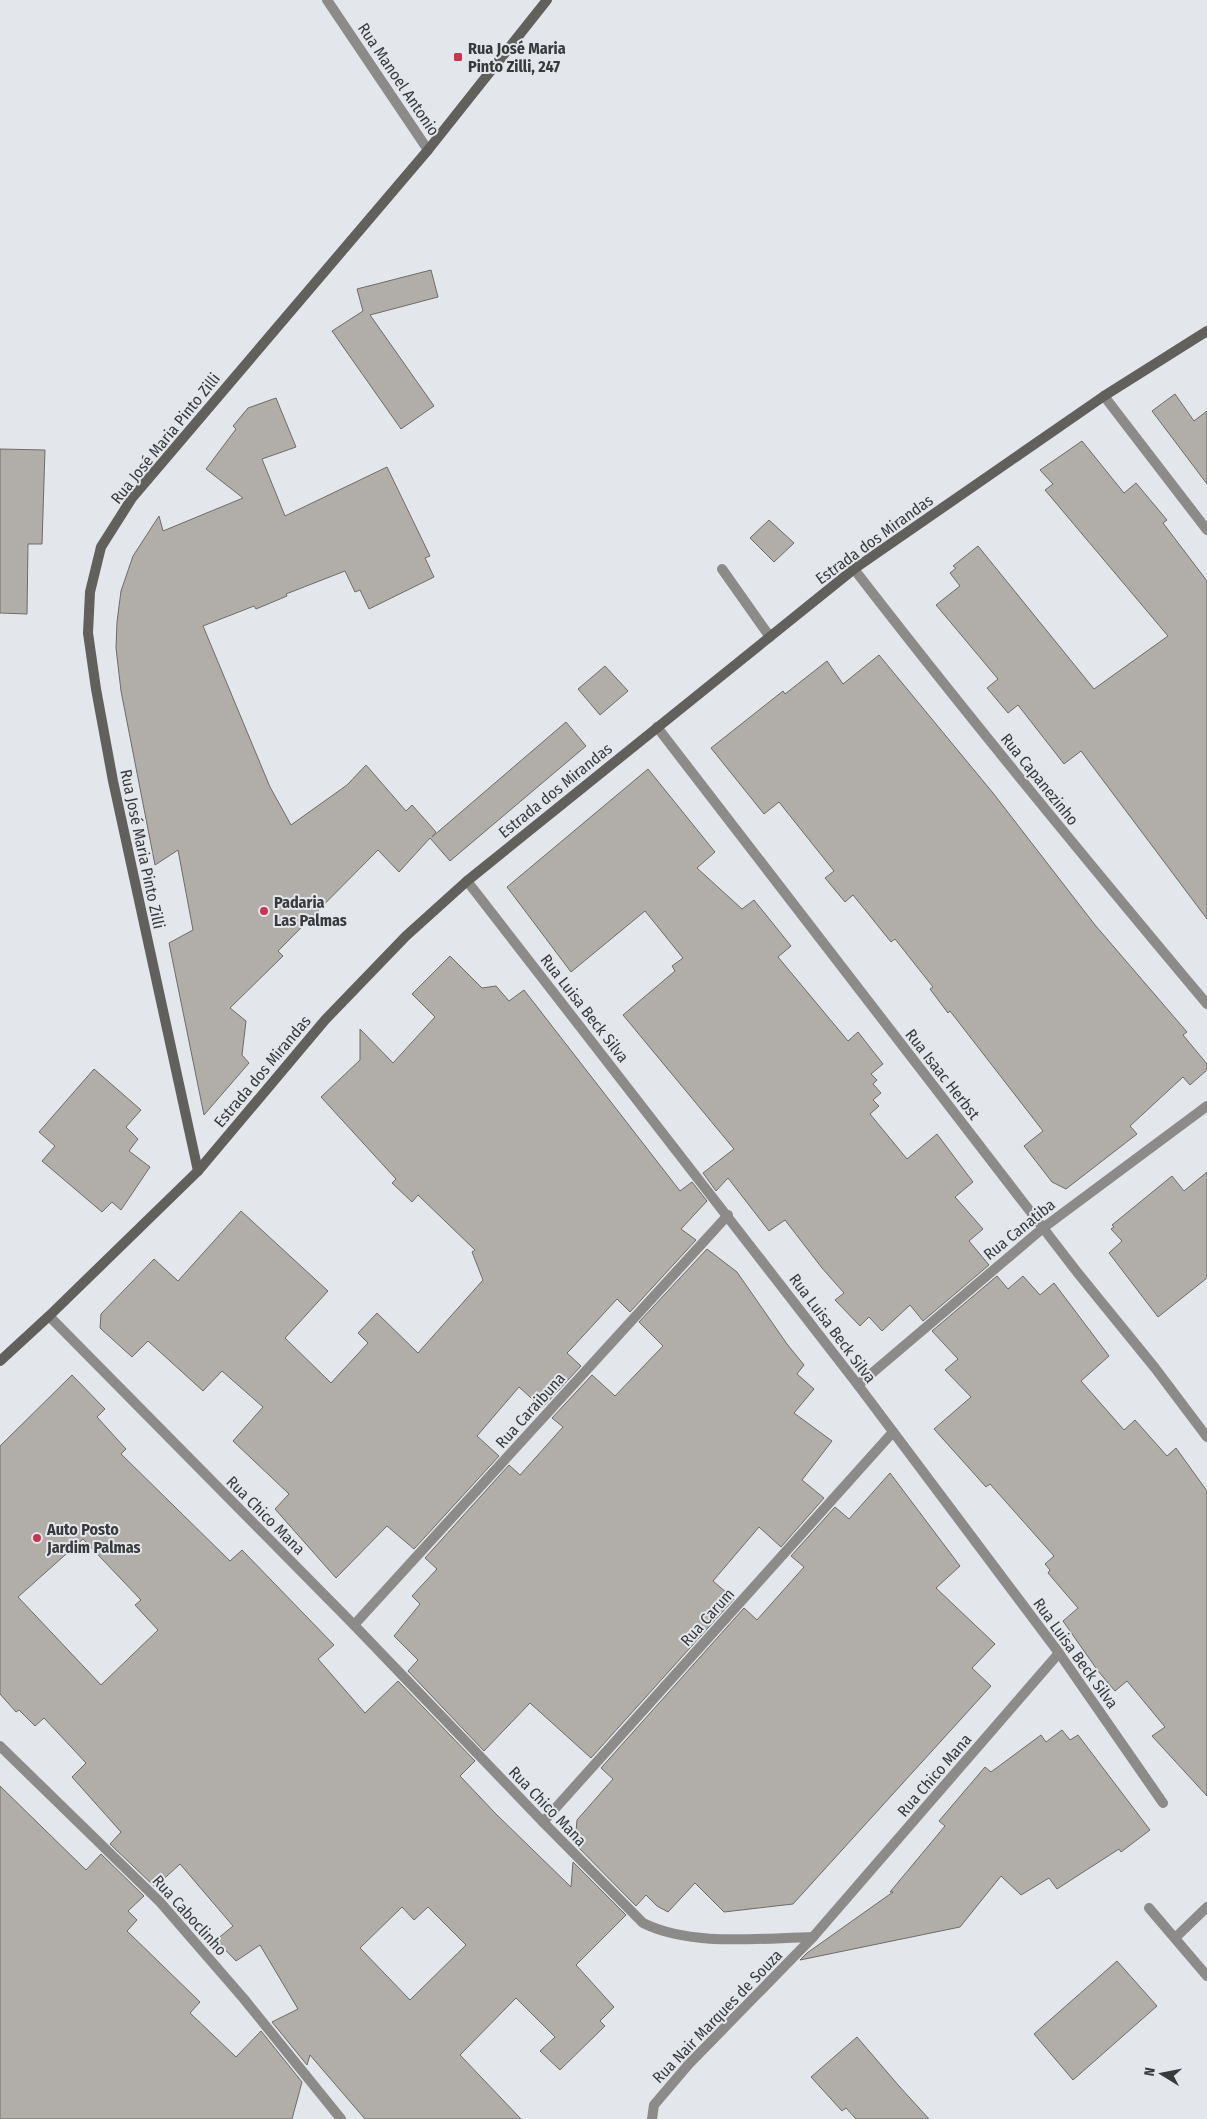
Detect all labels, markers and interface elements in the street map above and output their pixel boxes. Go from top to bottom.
street label: Rua Manoel Antonio [354,19,443,139]
place label: Rua José Maria Pinto Zilli, 247 [468,39,566,76]
marker: Rua José Maria Pinto Zilli, 247 [452,51,464,63]
street label: Rua José Maria Pinto Zilli [107,369,224,507]
street label: Estrada dos Mirandas [812,490,937,588]
street label: Rua Capanezinho [997,730,1082,829]
street label: Estrada dos Mirandas [495,739,616,842]
street label: Rua José Maria Pinto Zilli [116,768,169,931]
place label: Padaria Las Palmas [274,893,347,930]
marker: Padaria Las Palmas [258,905,270,917]
street label: Rua Luisa Beck Silva [537,951,633,1066]
street label: Estrada dos Mirandas [210,1011,315,1131]
street label: Rua Isaac Herbst [901,1025,984,1124]
street label: Rua Canatiba [980,1195,1059,1264]
street label: Rua Luisa Beck Silva [785,1270,880,1387]
street label: Rua Caraibuna [492,1369,569,1452]
street label: Rua Chico Mana [222,1472,309,1559]
place label: Auto Posto Jardim Palmas [46,1520,141,1557]
marker: Auto Posto Jardim Palmas [31,1532,43,1544]
street label: Rua Carum [677,1585,738,1650]
street label: Rua Luisa Beck Silva [1029,1594,1122,1712]
street label: Rua Chico Mana [893,1730,976,1821]
street label: Rua Chico Mana [505,1763,590,1850]
street label: Rua Caboclinho [149,1871,231,1960]
street label: Rua Nair Marques de Souza [649,1945,786,2087]
north arrow [1137,2049,1187,2099]
text: N [1141,2066,1159,2077]

